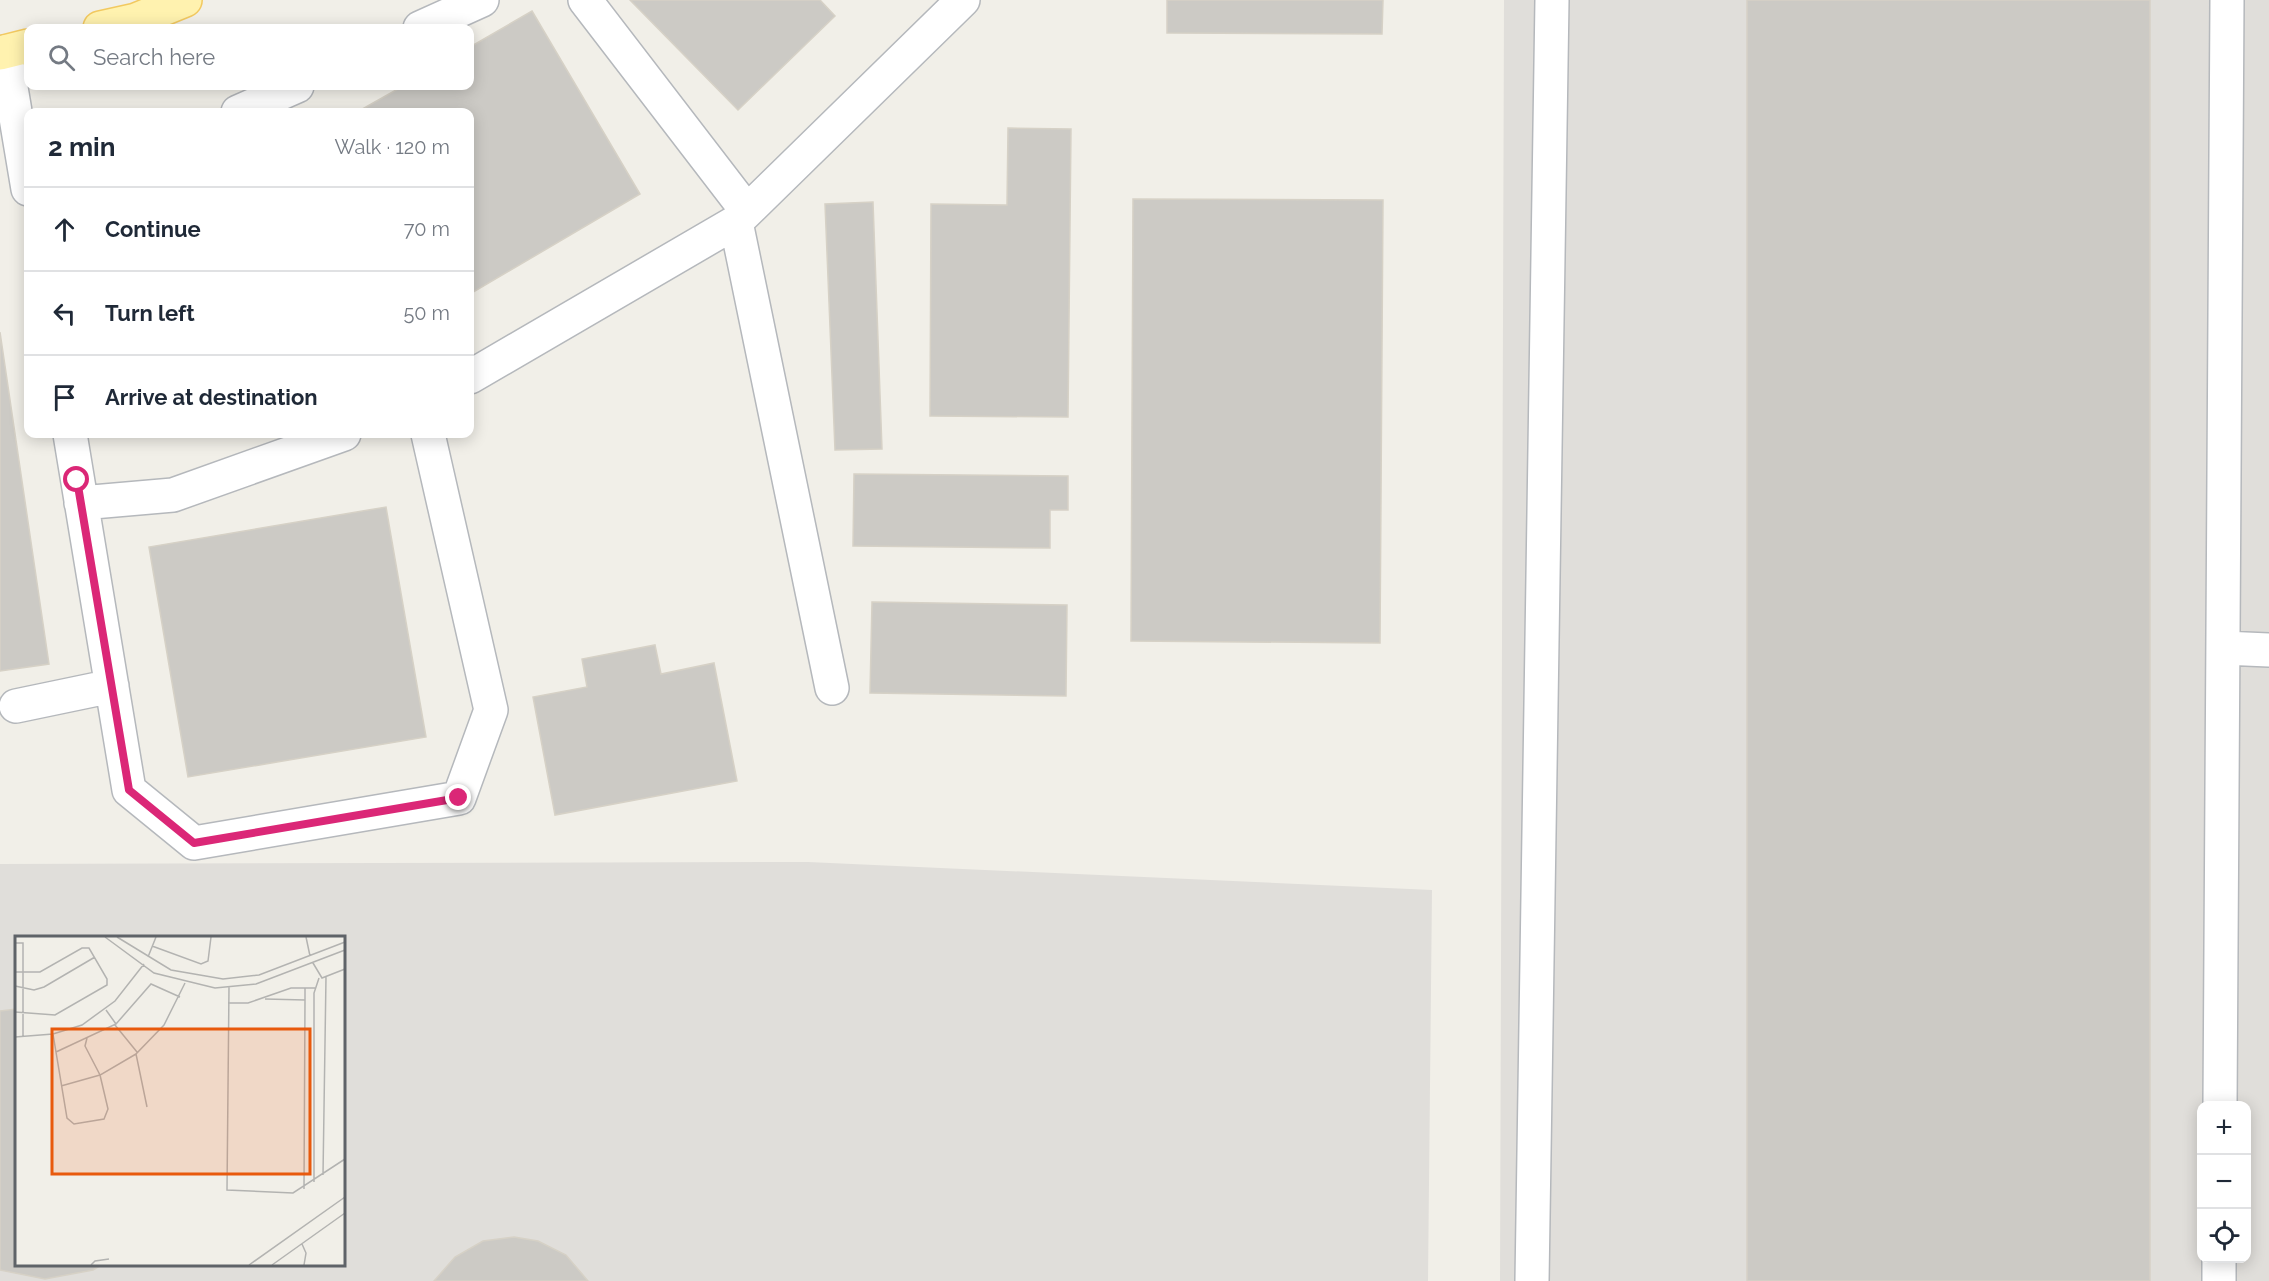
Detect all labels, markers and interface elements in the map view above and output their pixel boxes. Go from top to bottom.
search box [24,24,474,90]
icon: search [45,41,78,74]
text: Search here [93,44,215,70]
text: 2 min [48,132,115,162]
text: Walk · 120 m [335,135,450,159]
icon: ahead [48,213,81,246]
text: Continue [105,216,201,242]
text: 70 m [404,217,450,241]
icon: left [48,297,81,330]
text: Turn left [105,300,195,326]
text: 50 m [403,301,450,325]
icon: arrive [48,381,81,414]
text: Arrive at destination [105,384,318,410]
route start [63,466,89,492]
route end [445,784,471,810]
inset map [15,936,345,1266]
map controls [2197,1101,2251,1263]
button: + [2197,1101,2251,1155]
button: − [2197,1155,2251,1209]
button: locate [2197,1209,2251,1263]

